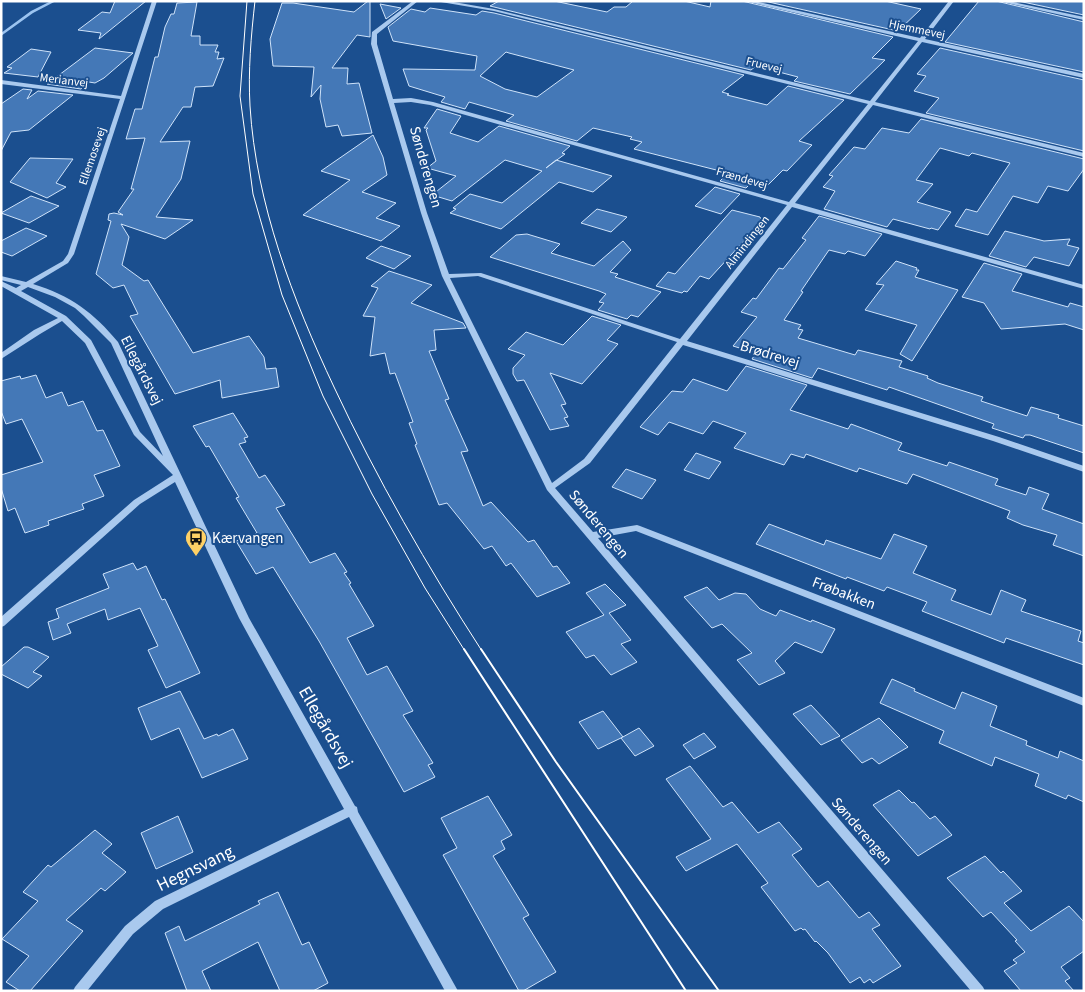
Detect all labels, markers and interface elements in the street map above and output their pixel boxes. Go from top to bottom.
street label: Hjemmevej [887,15,947,44]
street label: Fruevej [744,53,784,78]
street label: Merianvej [39,69,89,92]
street label: Sønderengen [404,124,447,210]
street label: Ellemosevej [75,125,110,187]
street label: Frændevej [714,163,770,194]
street label: Almindingen [721,212,774,273]
street label: Ellegårdsvej [115,332,168,409]
street label: Brødrevej [738,336,802,373]
street label: Sønderengen [564,485,634,563]
bus stop icon: Kærvangen [184,526,208,557]
place label: Kærvangen [212,528,283,549]
street label: Frøbakken [809,572,878,615]
street label: Ellegårdsvej [292,682,359,773]
street label: Sønderengen [826,793,897,870]
street label: Hegnsvang [152,839,238,898]

